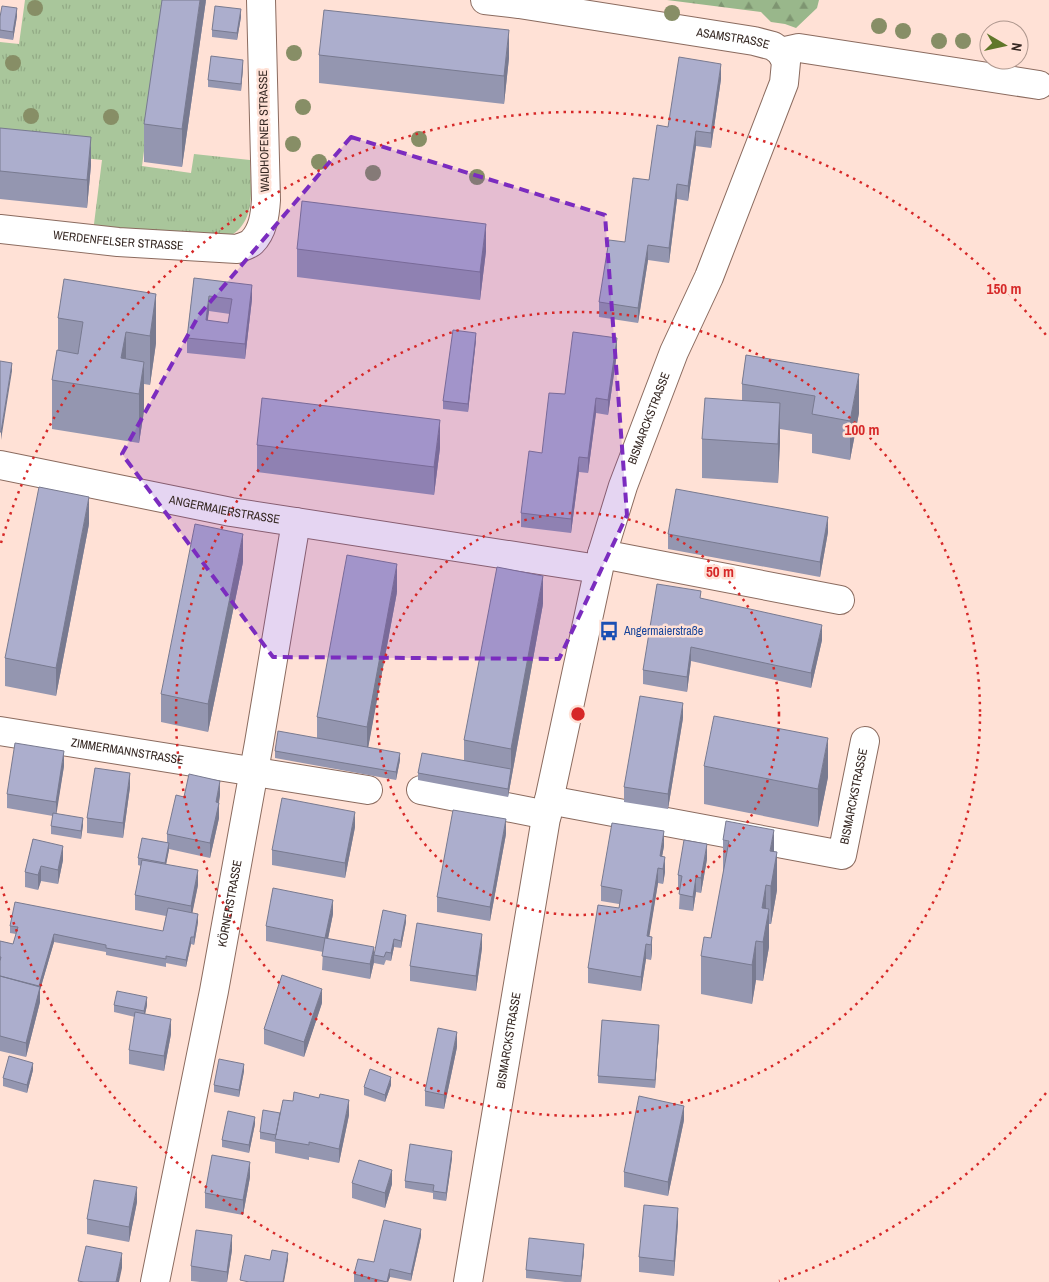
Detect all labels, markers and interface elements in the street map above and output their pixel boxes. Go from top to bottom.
north arrow [979,20,1029,70]
street label: ASAMSTRASSE [694,24,771,53]
text: N [1007,42,1026,53]
street label: WAIDHOFENER STRASSE [255,70,273,192]
street label: WERDENFELSER STRASSE [52,227,184,254]
text: 150 m [987,278,1021,299]
street label: BISMARCKSTRASSE [624,370,674,467]
text: 100 m [845,419,879,440]
street label: ANGERMAIERSTRASSE [167,491,281,527]
text: 50 m [706,561,734,582]
bus stop icon: Angermaierstraße [598,620,620,642]
place label: Angermaierstraße [623,623,703,639]
centre of rings [569,705,587,723]
street label: ZIMMERMANNSTRASSE [70,735,185,768]
street label: BISMARCKSTRASSE [836,747,871,846]
street label: KÖRNERSTRASSE [214,859,246,948]
street label: BISMARCKSTRASSE [493,991,525,1090]

